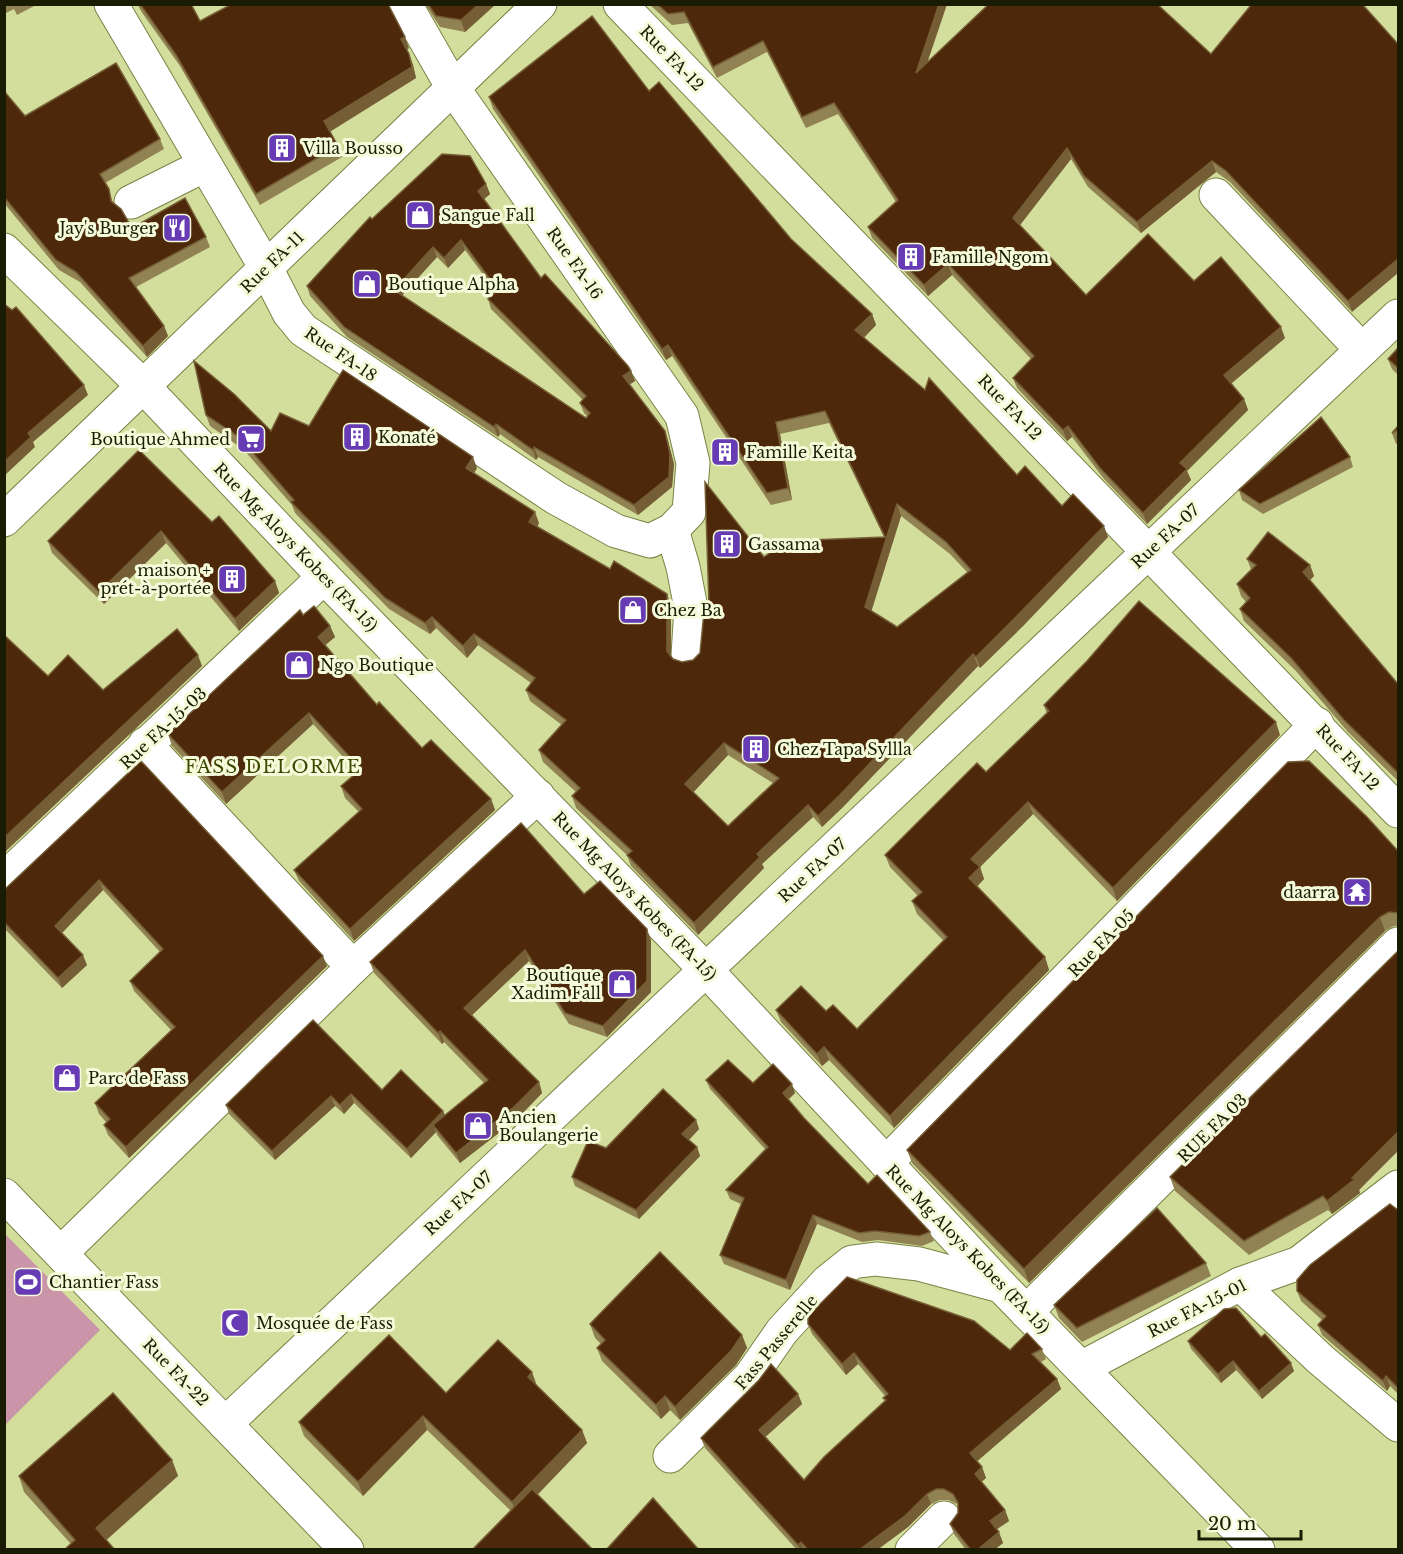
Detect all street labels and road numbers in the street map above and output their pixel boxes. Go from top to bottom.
street label: Rue FA-12 [636,21,708,95]
street label: Rue FA-16 [543,223,607,303]
street label: Rue FA-11 [236,227,308,297]
street label: Rue FA-18 [301,322,381,386]
street label: Rue FA-12 [974,370,1046,444]
street label: Rue Mg Aloys Kobes (FA-15) [210,458,382,636]
street label: Rue FA-07 [1127,499,1204,573]
street label: Rue FA-15-03 [116,683,210,773]
street label: Rue FA-12 [1312,720,1384,794]
street label: Rue Mg Aloys Kobes (FA-15) [549,807,721,985]
street label: Rue FA-07 [774,833,851,907]
street label: Rue FA-05 [1064,905,1138,981]
street label: RUE FA 03 [1173,1089,1251,1167]
street label: Rue Mg Aloys Kobes (FA-15) [882,1160,1054,1338]
street label: Rue FA-07 [420,1166,497,1240]
street label: Rue FA-15-01 [1144,1274,1250,1342]
street label: Fass Passerelle [731,1290,821,1394]
street label: Rue FA-22 [139,1334,213,1410]

